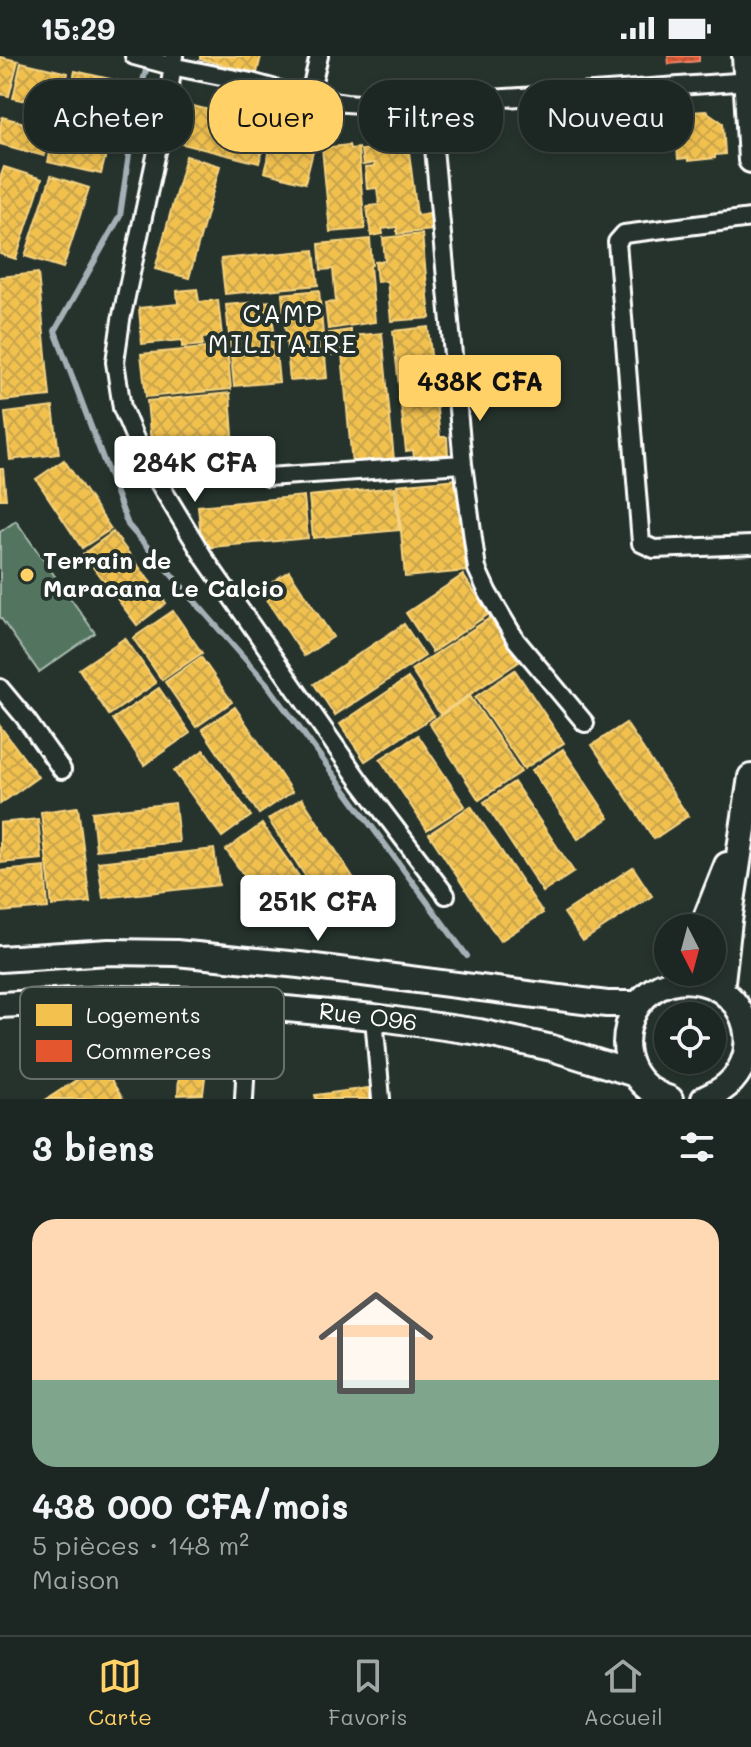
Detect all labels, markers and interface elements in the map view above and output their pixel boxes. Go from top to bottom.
text: 15:29 [40,8,115,48]
chip: Acheter [24,80,193,152]
chip: Louer [209,80,343,152]
chip: Filtres [359,80,503,152]
chip: Nouveau [519,80,693,152]
district label: CAMP MILITAIRE [208,296,358,360]
pin: 438K CFA [397,355,563,423]
text: 438K CFA [417,364,543,398]
pin: 284K CFA [112,436,278,504]
text: 284K CFA [132,445,258,479]
place label: Terrain de Maracana Le Calcio [43,544,284,603]
marker: Terrain de Maracana Le Calcio [18,566,36,584]
pin: 251K CFA [235,875,401,943]
text: 251K CFA [258,884,378,918]
north arrow [654,914,726,986]
map controls [654,914,726,1074]
legend [20,987,284,1079]
street label: Rue O96 [317,994,419,1037]
text: Logements [86,1000,201,1029]
button: locate [654,1002,726,1074]
text: Commerces [86,1036,212,1065]
text: 3 biens [32,1125,155,1170]
icon: filters [675,1125,719,1169]
icon: home [304,1271,448,1415]
text: 438 000 CFA/mois [32,1483,349,1528]
text: 5 pièces · 148 m² [32,1528,249,1562]
text: Maison [32,1562,119,1596]
tab: Carte [88,1654,152,1731]
tab: Favoris [328,1654,407,1731]
tab: Accueil [584,1654,663,1731]

